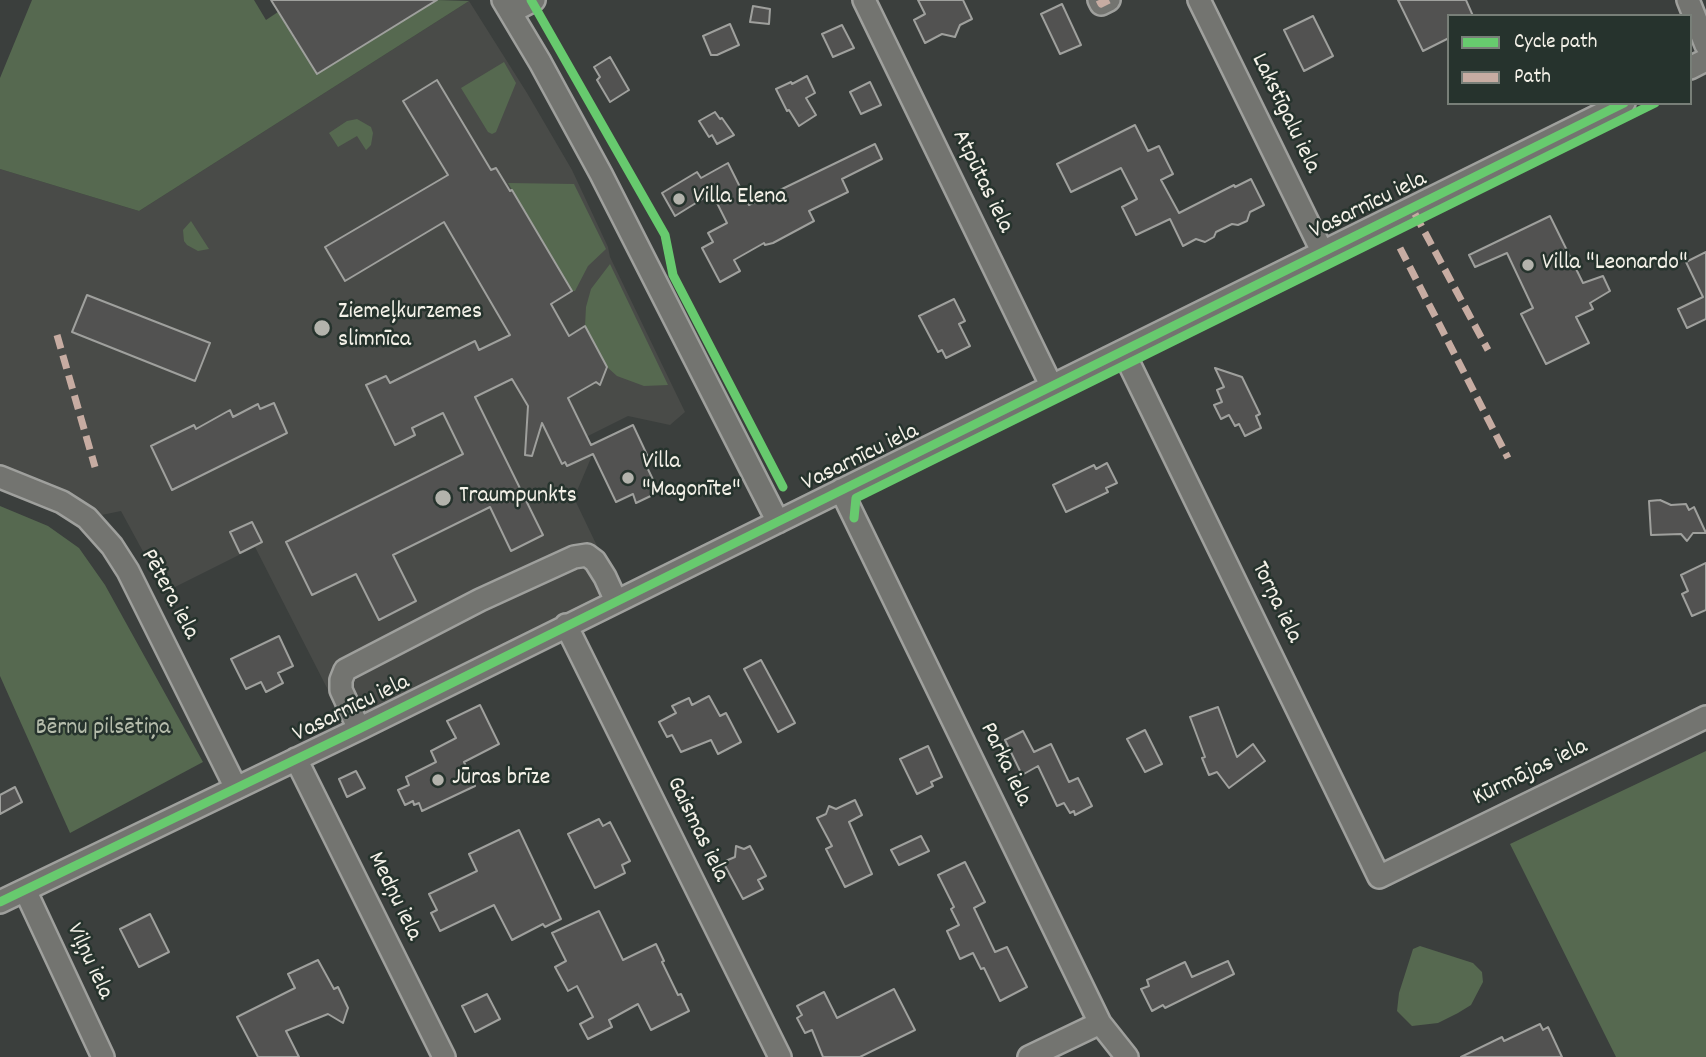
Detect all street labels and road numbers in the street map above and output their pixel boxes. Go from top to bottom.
street label: Lakstīgalu iela [1243,49,1325,179]
street label: Atpūtas iela [944,126,1018,238]
street label: Vasarnīcu iela [1306,166,1432,248]
street label: Vasarnīcu iela [798,418,924,500]
street label: Pētera iela [132,545,204,645]
street label: Torņa iela [1243,558,1307,648]
street label: Vasarnīcu iela [289,669,415,751]
street label: Parka iela [971,718,1037,812]
street label: Kūrmājas iela [1469,734,1593,814]
street label: Gaismas iela [658,773,734,887]
street label: Medņu iela [359,848,427,946]
street label: Viļņu iela [58,919,118,1005]

